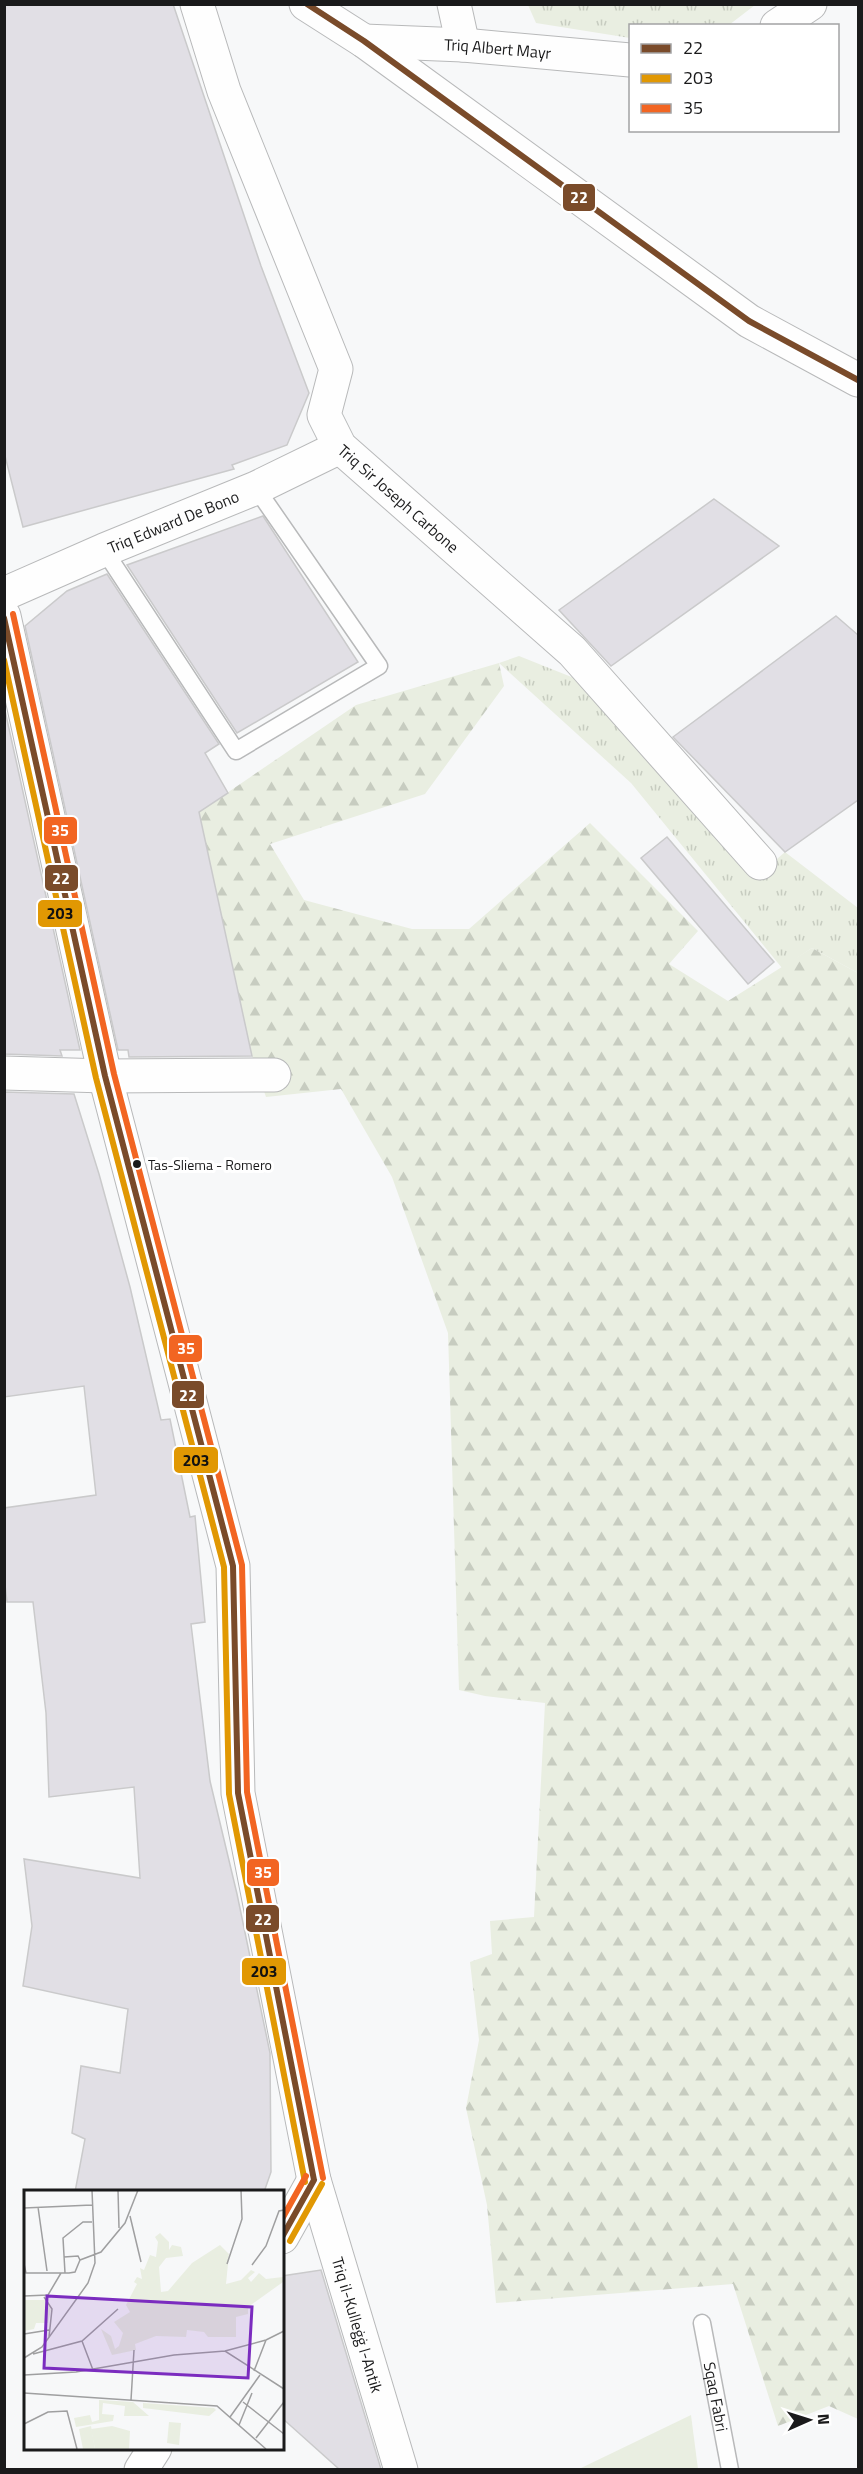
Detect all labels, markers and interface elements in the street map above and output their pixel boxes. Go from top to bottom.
legend [629,24,839,132]
street label: Triq Albert Mayr [444,32,553,65]
text: 22 [683,34,703,61]
text: 203 [683,64,713,91]
text: 35 [683,94,703,121]
line badge: 22 [562,183,596,212]
text: 22 [570,185,588,209]
street label: Triq Sir Joseph Carbone [333,438,464,558]
street label: Triq Edward De Bono [104,484,243,559]
line badge: 35 [43,816,78,845]
text: 35 [51,818,69,842]
line badge: 22 [44,864,79,892]
text: 22 [52,866,70,890]
line badge: 203 [37,899,83,928]
text: 203 [47,901,73,925]
place label: Tas-Sliema - Romero [148,1154,272,1175]
marker: Tas-Sliema - Romero [131,1158,143,1170]
line badge: 35 [168,1334,203,1363]
text: 35 [177,1336,195,1360]
line badge: 22 [171,1380,205,1409]
text: 22 [179,1383,197,1407]
line badge: 203 [173,1446,219,1474]
text: 203 [183,1448,209,1472]
line badge: 35 [246,1858,280,1887]
text: 35 [254,1860,272,1884]
line badge: 22 [245,1904,280,1933]
text: 22 [254,1907,272,1931]
line badge: 203 [241,1957,287,1986]
text: 203 [251,1959,277,1983]
inset map [24,2190,284,2450]
street label: Triq il-Kulleġġ l-Antik [326,2254,389,2396]
street label: Sqaq Fabri [698,2360,734,2434]
north arrow [779,2390,839,2450]
text: N [812,2413,836,2425]

